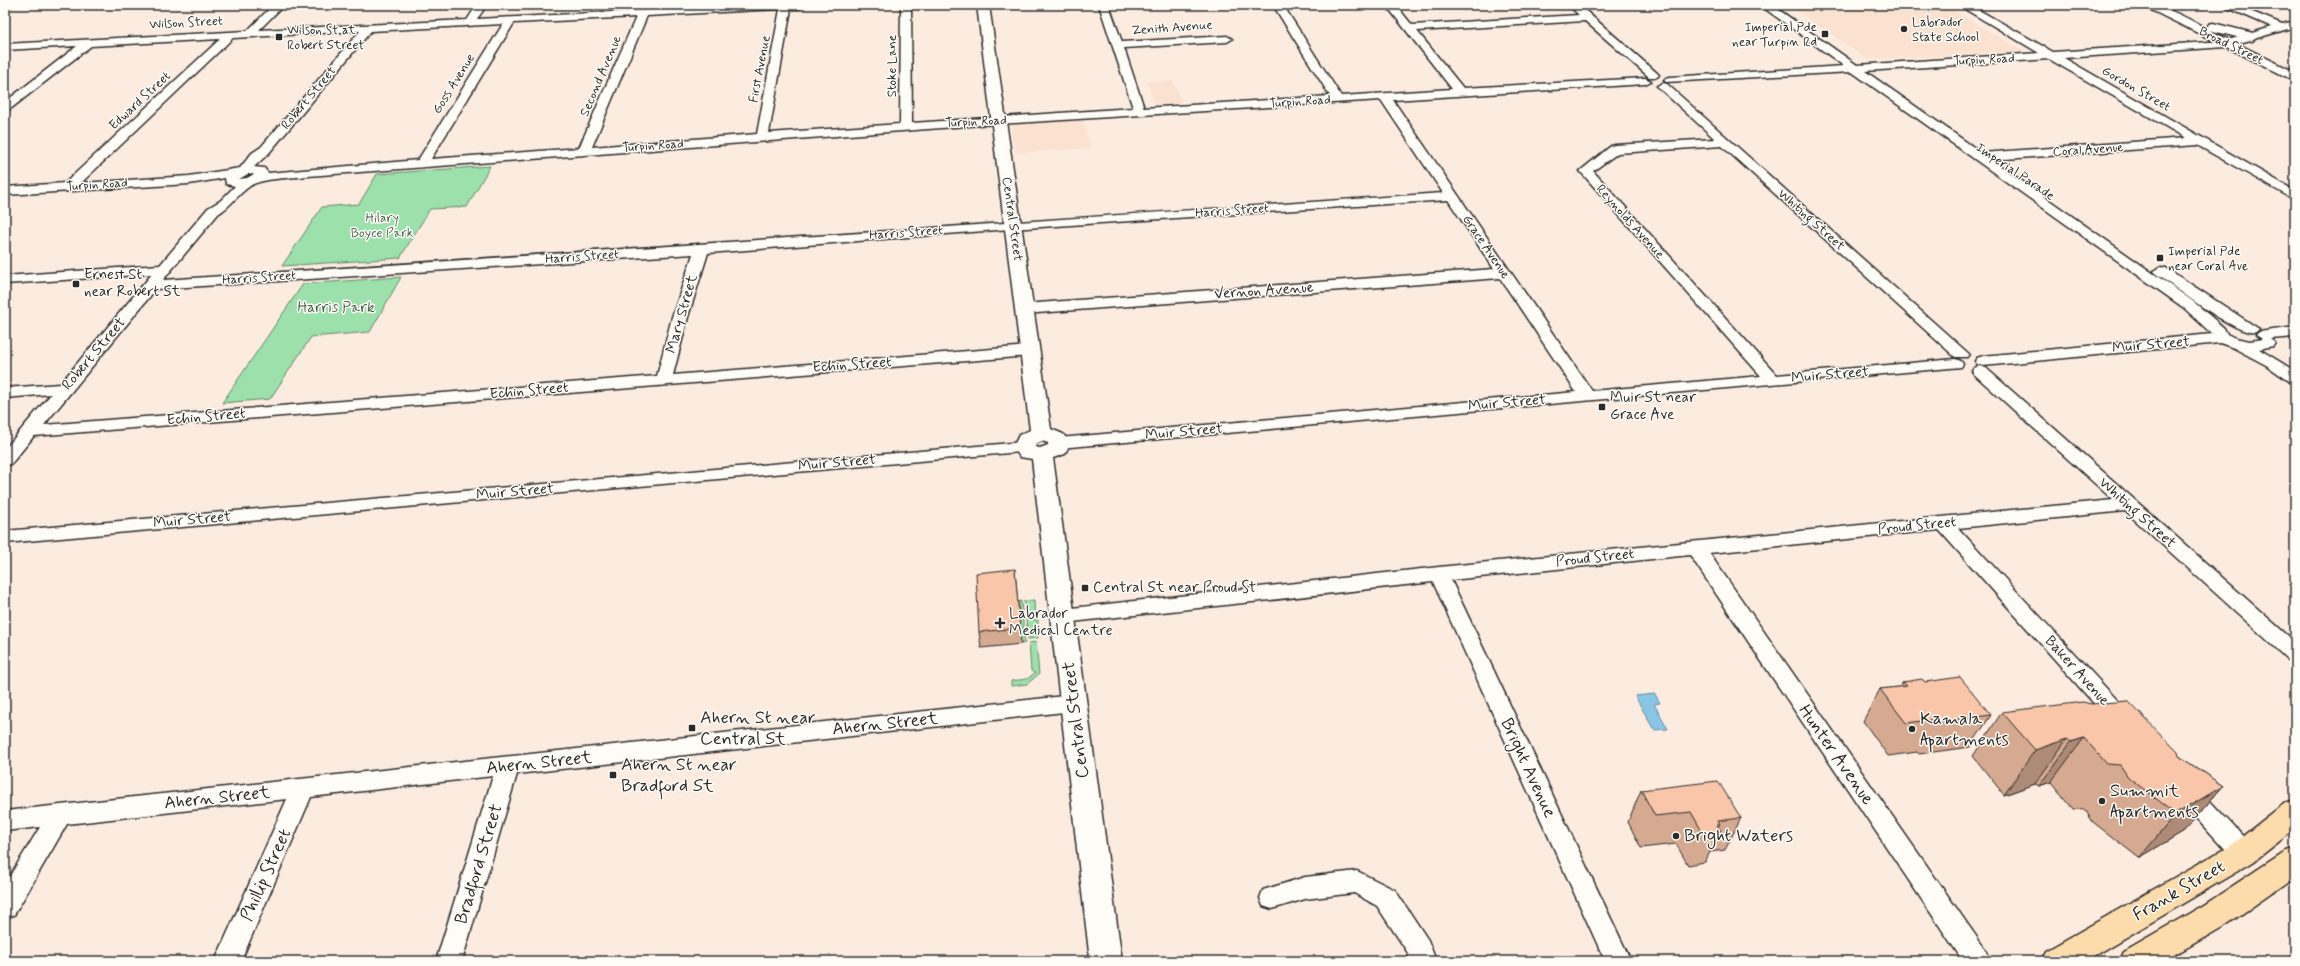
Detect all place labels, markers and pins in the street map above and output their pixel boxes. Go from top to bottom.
place label: Labrador State School [1912,14,1979,46]
place label: Imperial Pde near Turpin Rd [1732,19,1817,51]
place label: Wilson St at Robert Street [287,22,364,54]
marker: Labrador State School [1899,24,1909,34]
marker: Imperial Pde near Turpin Rd [1820,29,1830,39]
marker: Wilson St at Robert Street [274,32,284,42]
place label: Imperial Pde near Coral Ave [2168,243,2248,275]
marker: Imperial Pde near Coral Ave [2155,253,2165,263]
place label: Ernest St near Robert St [84,265,181,302]
marker: Ernest St near Robert St [71,279,81,289]
place label: Muir St near Grace Ave [1610,388,1696,425]
marker: Muir St near Grace Ave [1597,402,1607,412]
place label: Central St near Proud St [1093,578,1256,598]
marker: Central St near Proud St [1080,583,1090,593]
place label: Labrador Medical Centre [1009,604,1113,641]
marker: Labrador Medical Centre [994,617,1006,629]
place label: Ahern St near Central St [700,706,816,751]
place label: Kamala Apartments [1920,707,2008,753]
marker: Ahern St near Central St [687,723,697,733]
marker: Kamala Apartments [1907,724,1917,734]
place label: Ahern St near Bradford St [621,753,737,800]
marker: Ahern St near Bradford St [608,770,618,780]
place label: Summit Apartments [2110,779,2198,825]
marker: Summit Apartments [2097,796,2107,806]
place label: Bright Waters [1684,824,1793,849]
marker: Bright Waters [1671,831,1681,841]

